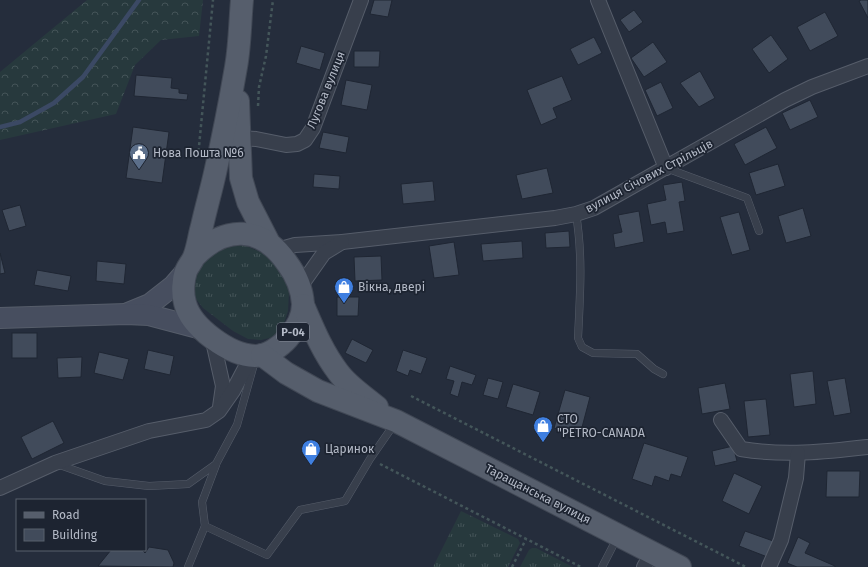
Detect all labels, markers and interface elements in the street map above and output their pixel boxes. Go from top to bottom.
street label: Лугова вулиця [304,49,348,131]
street label: вулиця Січових Стрільців [583,136,715,216]
public building icon: Нова Пошта №6 [128,142,150,170]
place label: Нова Пошта №6 [153,146,244,160]
shop icon: Вікна, двері [333,276,355,304]
place label: Вікна, двері [358,280,425,294]
road number: Р-04 [277,323,309,341]
place label: СТО "PETRO-CANADA [557,412,645,440]
shop icon: СТО "PETRO-CANADA [532,415,554,443]
shop icon: Царинок [300,438,322,466]
place label: Царинок [325,442,375,456]
street label: Таращанська вулиця [483,461,593,527]
legend [16,499,146,551]
text: Road [52,508,80,522]
text: Building [52,528,98,542]

